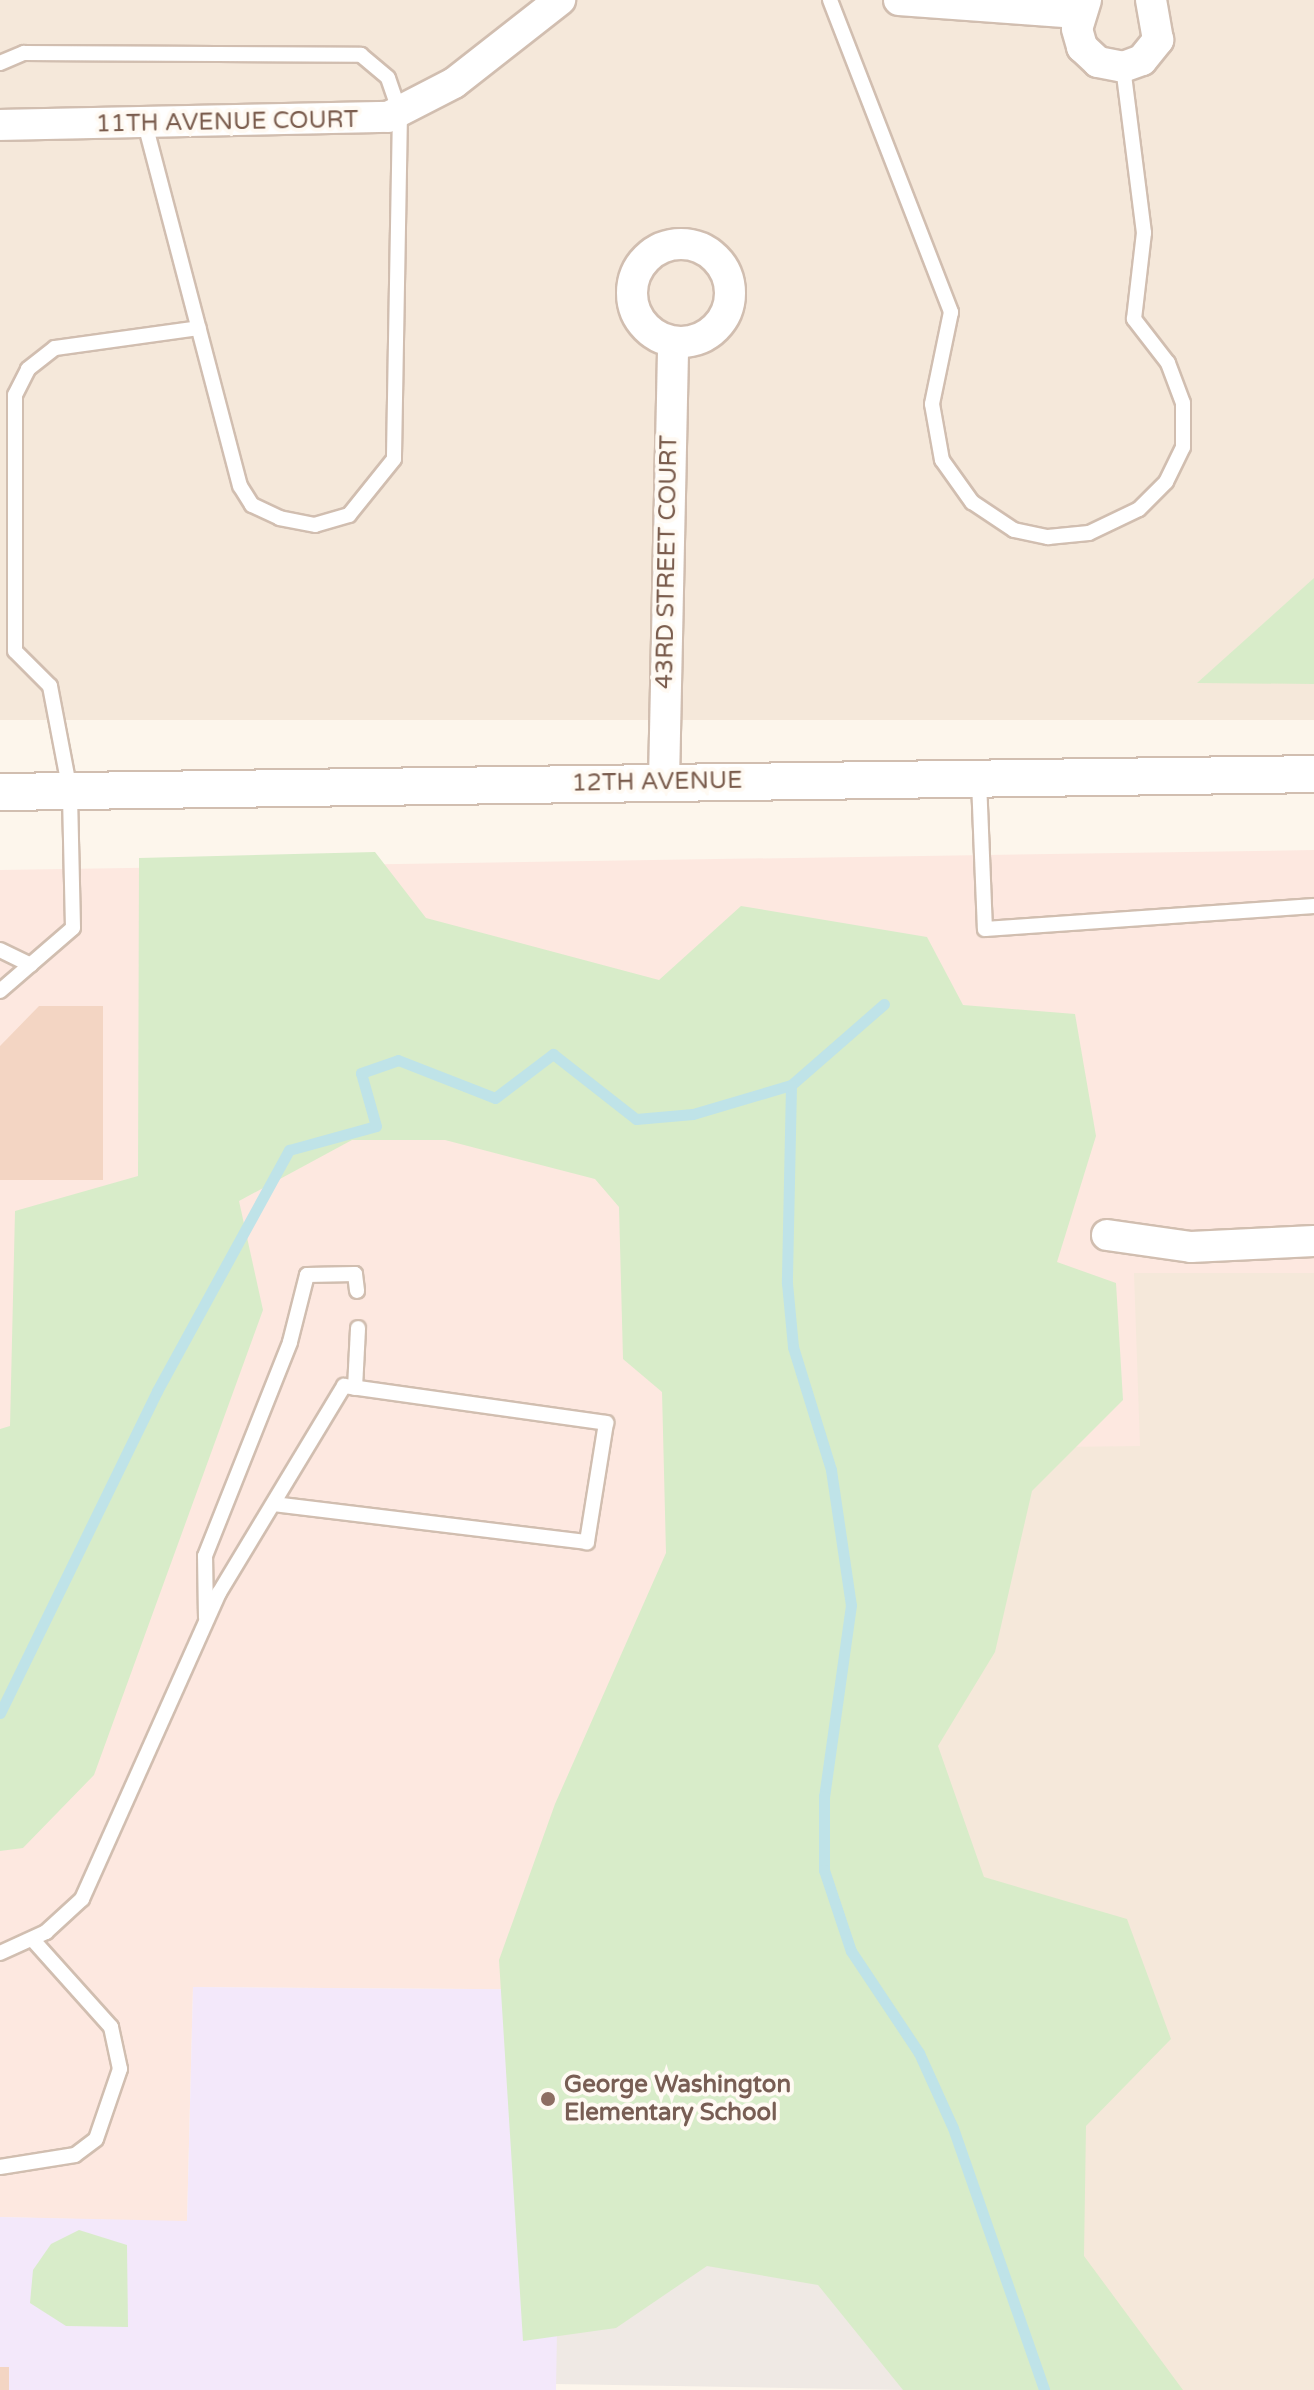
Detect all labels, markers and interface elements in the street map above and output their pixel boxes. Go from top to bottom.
street label: 11TH AVENUE COURT [96,105,358,139]
street label: 43RD STREET COURT [650,435,684,689]
street label: 12TH AVENUE [571,766,743,798]
place label: George Washington Elementary School [564,2071,791,2127]
marker: George Washington Elementary School [539,2090,557,2108]

